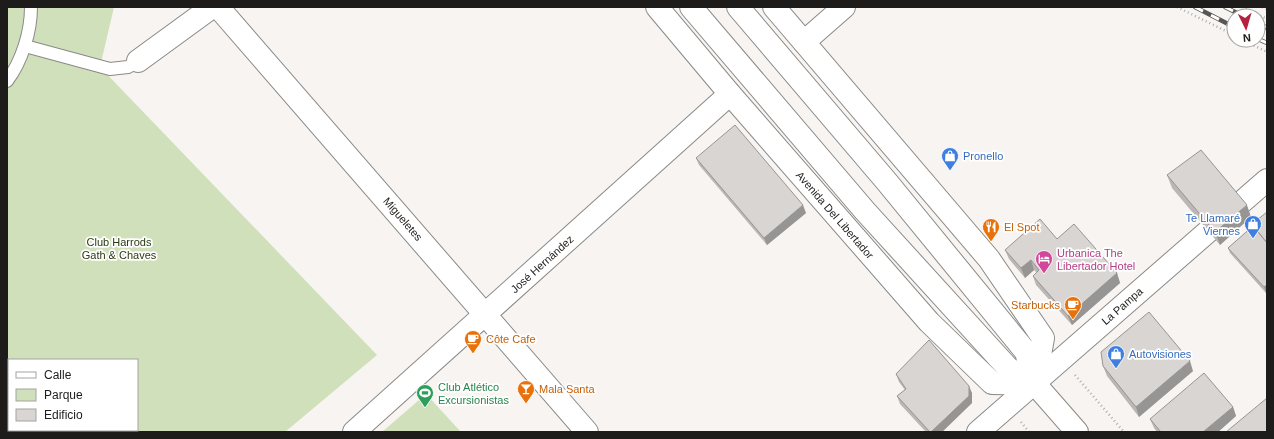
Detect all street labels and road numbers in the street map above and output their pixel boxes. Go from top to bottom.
street label: Avenida Del Libertador [794,169,876,261]
street label: Migueletes [381,195,425,243]
street label: José Hernández [508,233,576,295]
street label: La Pampa [1099,284,1146,327]

